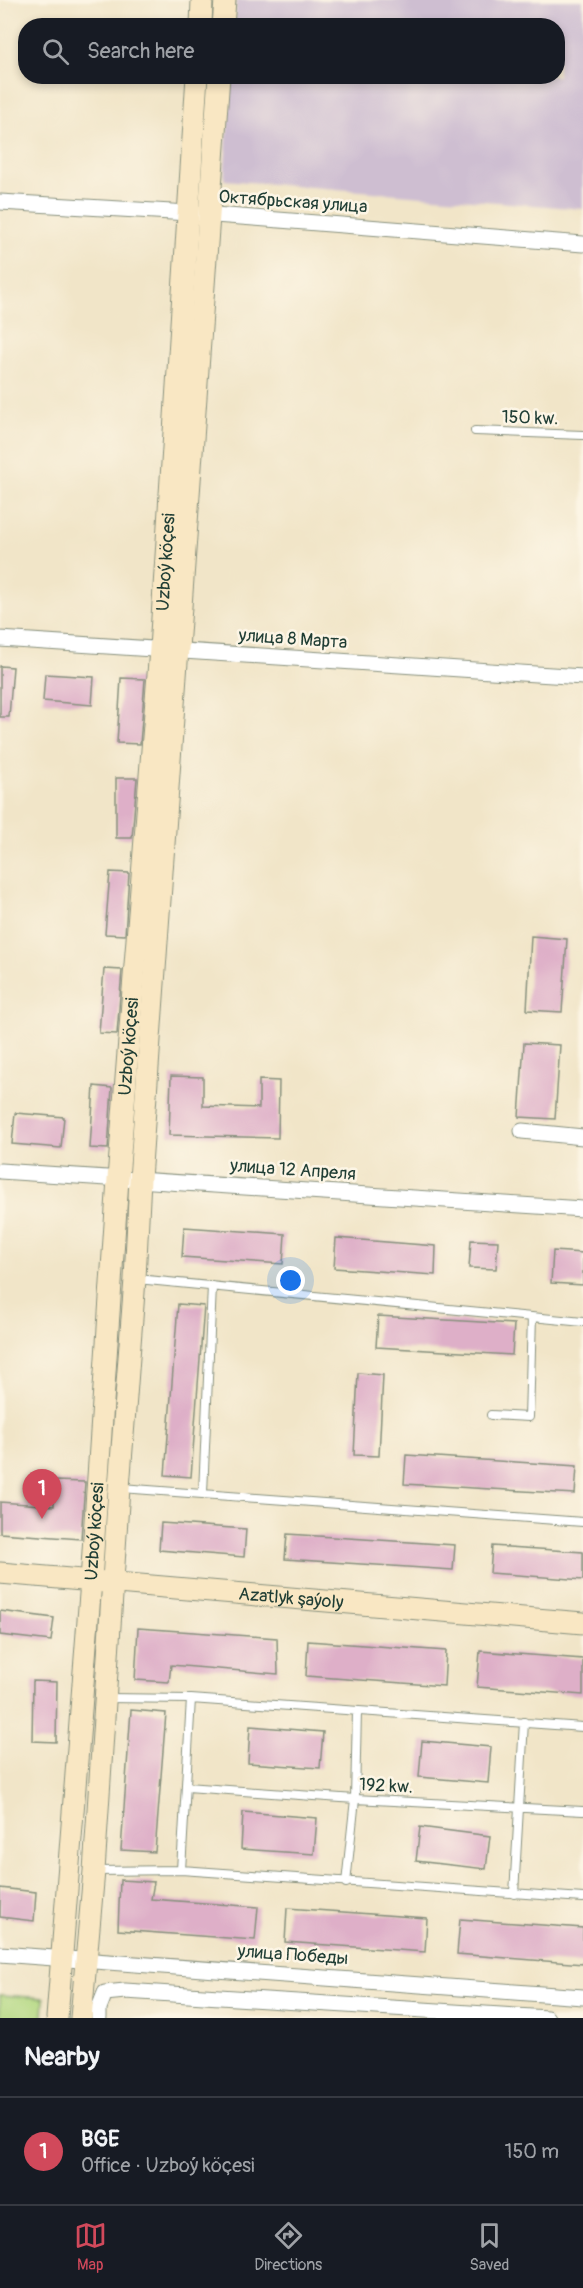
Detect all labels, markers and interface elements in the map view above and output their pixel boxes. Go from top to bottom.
search box [18,18,565,84]
icon: search [39,35,72,68]
text: Search here [87,37,194,65]
street label: Октябрьская улица [218,185,368,219]
street label: 150 kw. [501,406,559,430]
street label: Uzboý köçesi [151,512,180,612]
street label: улица 8 Марта [237,624,348,654]
street label: Uzboý köçesi [113,997,144,1097]
street label: улица 12 Апреля [228,1154,357,1186]
your location [276,1266,305,1295]
pin: 1 [22,1470,62,1519]
street label: Uzboý köçesi [80,1482,109,1581]
street label: Azatlyk şaýoly [238,1582,345,1614]
street label: 192 kw. [358,1773,414,1799]
street label: улица Победы [236,1940,349,1970]
text: Nearby [24,2041,100,2073]
text: BGE [81,2125,119,2153]
text: 1 [40,2139,47,2164]
text: 150 m [505,2139,559,2164]
text: Office · Uzboý köçesi [81,2153,255,2178]
tab: Map [74,2219,107,2275]
tab: Directions [254,2219,322,2275]
tab: Saved [470,2219,509,2275]

